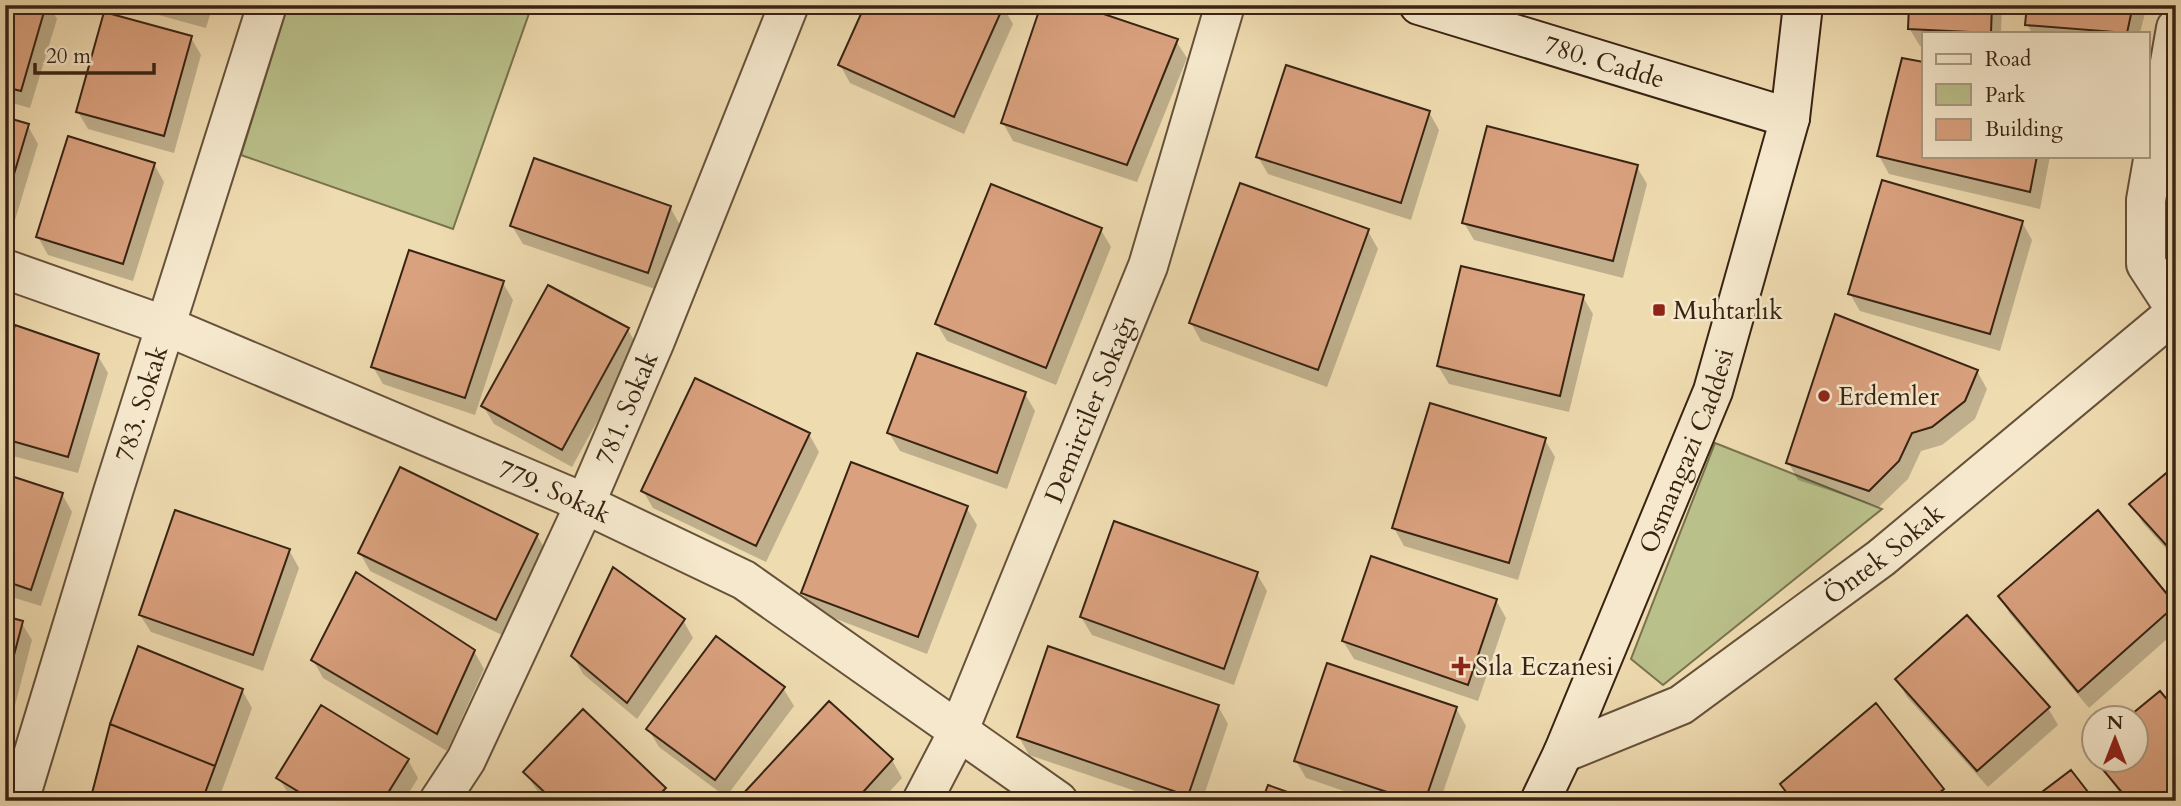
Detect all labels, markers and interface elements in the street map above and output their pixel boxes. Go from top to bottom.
street label: 780. Cadde [1540,27,1669,97]
scale bar [35,32,154,76]
legend [1922,32,2150,158]
text: 20 m [46,42,91,71]
text: Road [1985,45,2031,74]
text: Park [1985,81,2026,110]
text: Building [1985,115,2063,144]
place label: Muhtarlık [1673,293,1783,328]
marker: Muhtarlık [1651,302,1667,318]
street label: Demirciler Sokağı [1036,310,1144,508]
street label: 783. Sokak [107,341,176,466]
street label: Osmangazi Caddesi [1631,344,1742,559]
street label: 781. Sokak [587,346,666,470]
place label: Erdemler [1838,379,1940,414]
marker: Erdemler [1816,388,1832,404]
street label: 779. Sokak [493,451,617,532]
street label: Öntek Sokak [1816,496,1951,613]
place label: Sıla Eczanesi [1475,649,1614,684]
marker: Sıla Eczanesi [1453,658,1469,674]
north arrow [2080,704,2150,774]
text: N [2107,710,2124,736]

